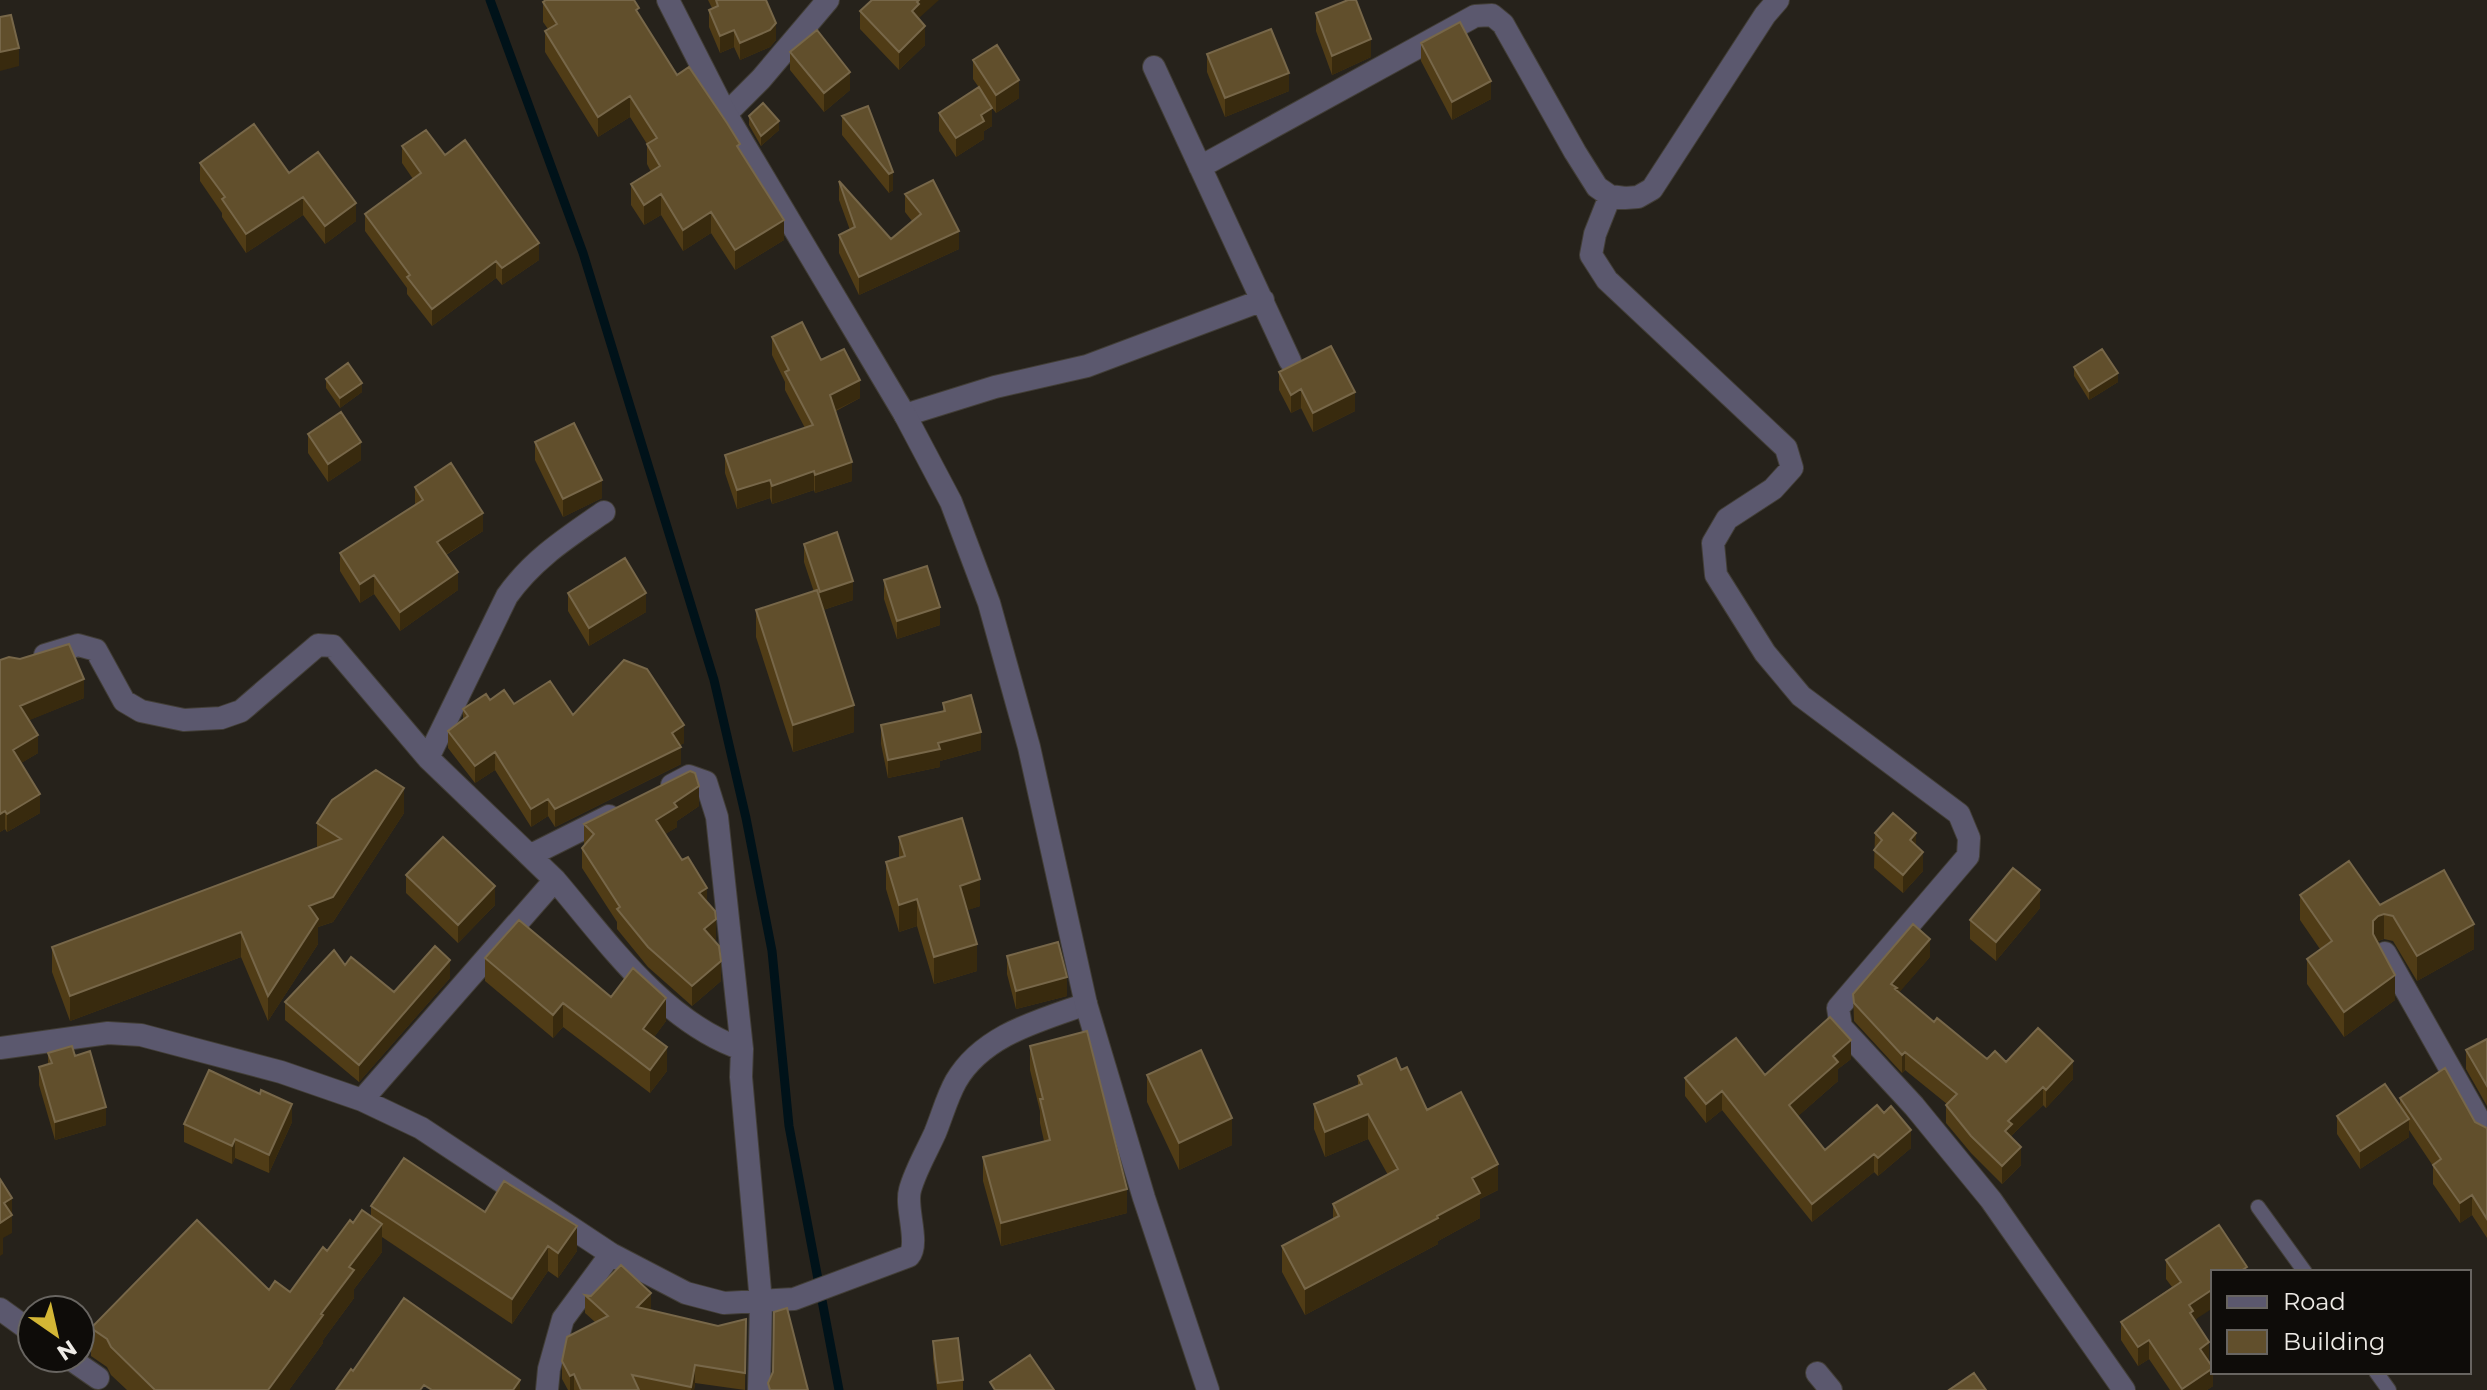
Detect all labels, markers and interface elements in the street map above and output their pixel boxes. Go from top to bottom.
legend [2211,1270,2471,1374]
text: Road [2283,1287,2346,1316]
north arrow [16,1294,96,1374]
text: Building [2283,1327,2386,1356]
text: N [52,1334,82,1366]

